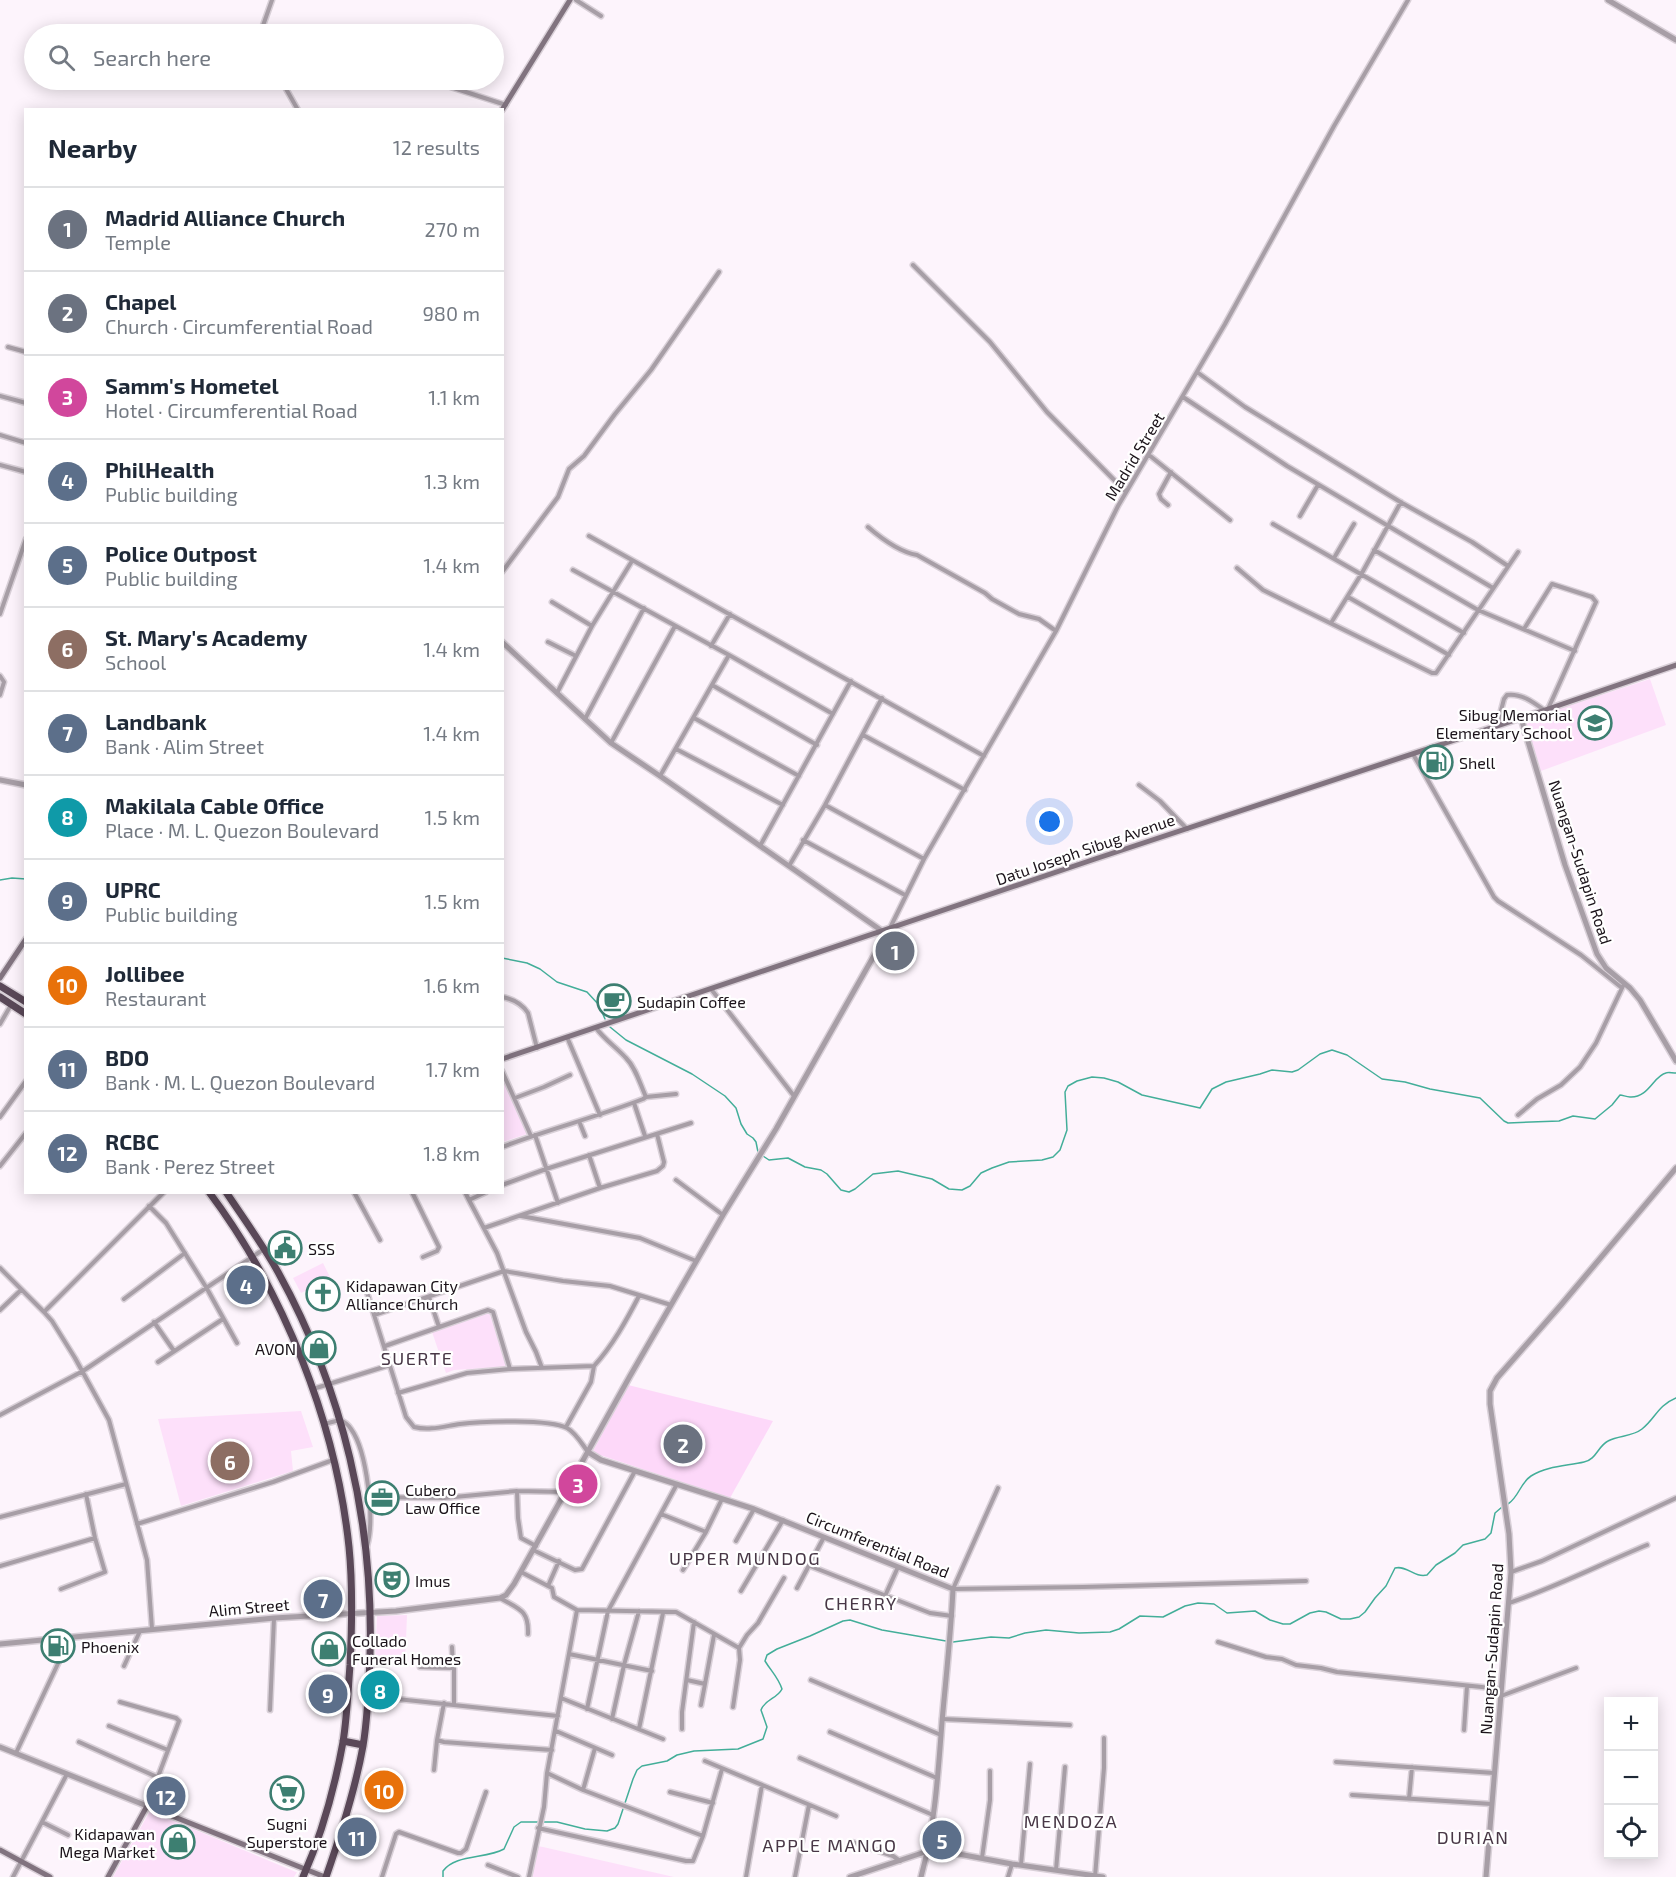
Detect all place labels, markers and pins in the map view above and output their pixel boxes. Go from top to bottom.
place label: Sibug Memorial Elementary School [1436,705,1572,742]
school or university icon: Sibug Memorial Elementary School [1577,705,1613,741]
fuel station icon: Shell [1418,744,1454,780]
place label: Shell [1459,753,1496,772]
pin: 1 [876,928,914,974]
cafe icon: Sudapin Coffee [596,983,632,1019]
place label: Sudapin Coffee [637,992,746,1011]
public building icon: SSS [267,1230,303,1266]
place label: SSS [308,1239,335,1258]
pin: 4 [226,1262,266,1308]
church icon: Kidapawan City Alliance Church [305,1276,341,1312]
place label: Kidapawan City Alliance Church [346,1276,458,1313]
shop icon: AVON [301,1330,337,1366]
place label: AVON [255,1339,296,1358]
pin: 2 [664,1422,702,1466]
pin: 6 [210,1438,250,1484]
pin: 3 [558,1462,598,1506]
office icon: Cubero Law Office [364,1480,400,1516]
place label: Cubero Law Office [405,1480,480,1517]
theatre icon: Imus [374,1562,410,1598]
place label: Imus [415,1571,450,1590]
pin: 7 [304,1576,342,1622]
fuel station icon: Phoenix [40,1628,76,1664]
shop icon: Collado Funeral Homes [311,1631,347,1667]
place label: Collado Funeral Homes [352,1631,461,1668]
place label: Phoenix [81,1637,140,1656]
pin: 8 [360,1668,400,1712]
pin: 9 [308,1672,348,1716]
pin: 10 [364,1768,404,1812]
pin: 12 [146,1774,186,1818]
supermarket icon: Sugni Superstore [269,1775,305,1811]
place label: Sugni Superstore [247,1814,327,1851]
pin: 11 [338,1814,376,1860]
pin: 5 [922,1818,962,1862]
place label: Kidapawan Mega Market [59,1824,155,1861]
shop icon: Kidapawan Mega Market [160,1824,196,1860]

